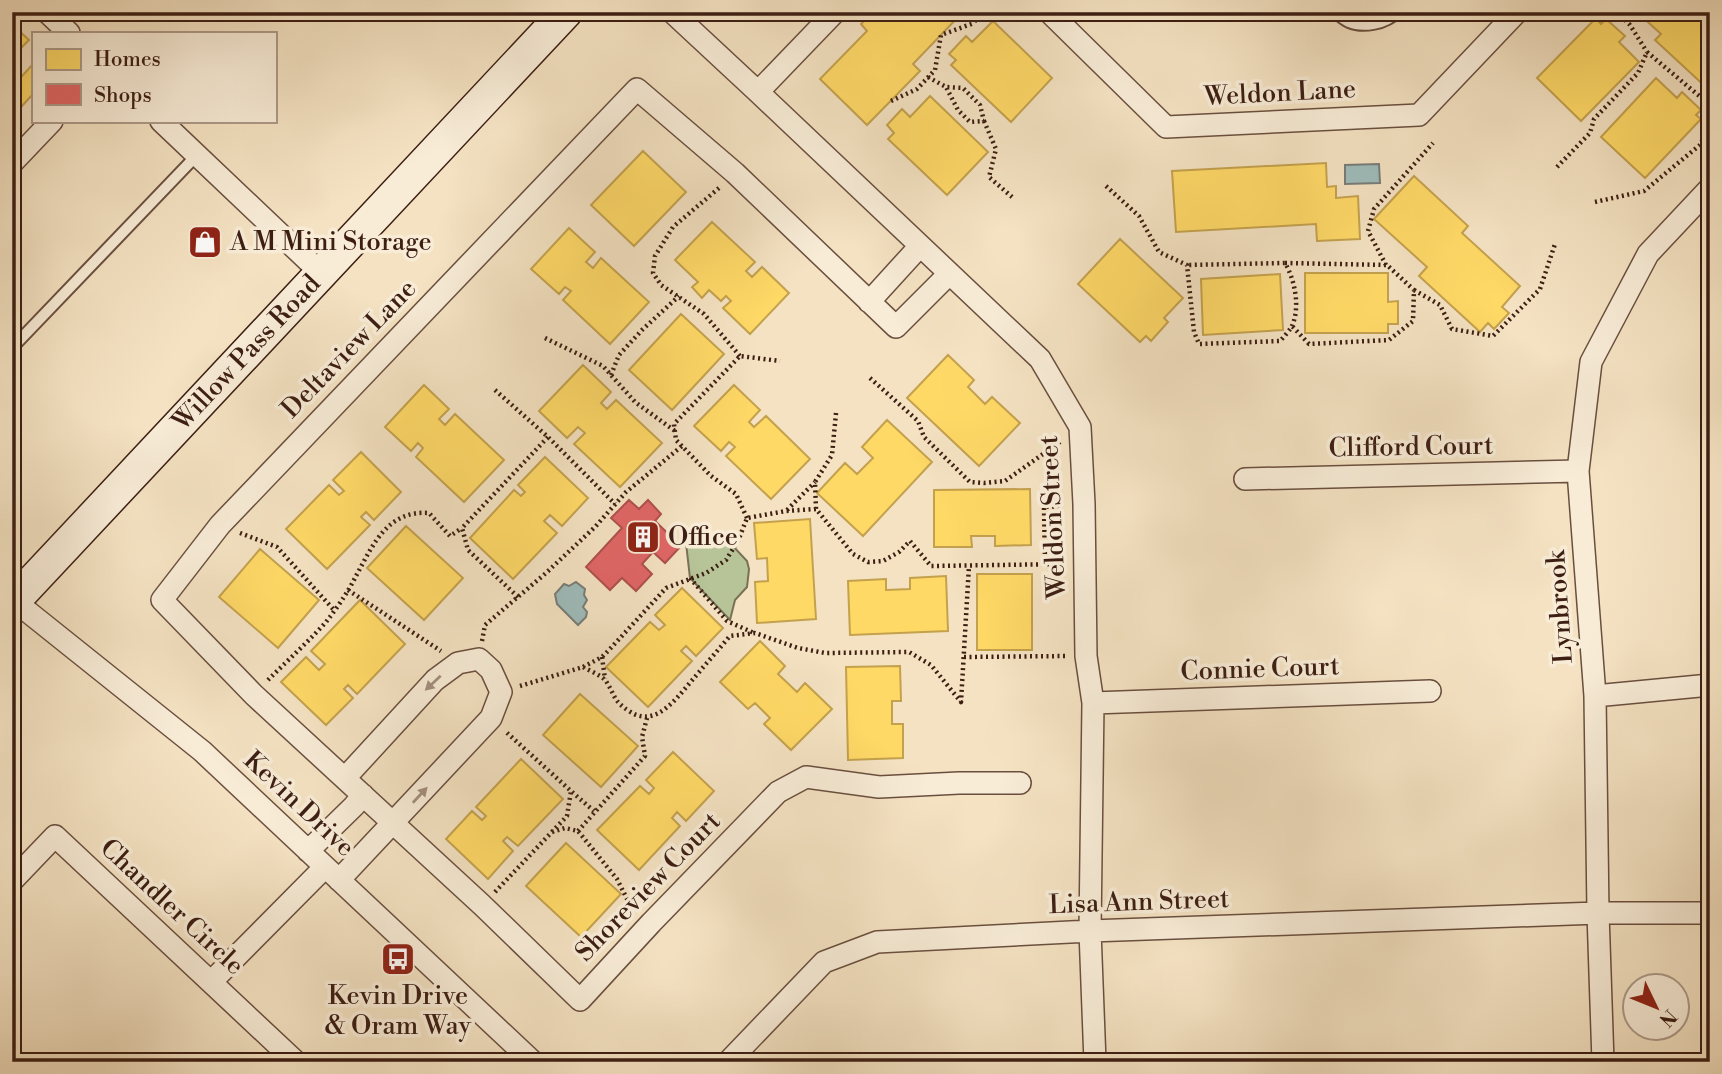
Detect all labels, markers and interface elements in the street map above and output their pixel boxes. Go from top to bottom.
legend [32,32,276,122]
text: Homes [94,47,161,73]
street label: Weldon Lane [1202,73,1357,113]
text: Shops [94,83,152,109]
shop icon: A M Mini Storage [186,223,224,261]
place label: A M Mini Storage [229,226,432,258]
street label: Willow Pass Road [165,268,328,438]
street label: Deltaview Lane [275,273,423,425]
street label: Clifford Court [1328,430,1494,464]
street label: Weldon Street [1033,434,1073,601]
building icon: Office [624,518,662,556]
place label: Office [668,521,738,553]
street label: Lynbrook [1540,548,1580,665]
street label: Connie Court [1180,650,1340,688]
one-way arrow [424,675,442,691]
street label: Kevin Drive [237,744,361,864]
one-way arrow [411,787,427,804]
street label: Shoreview Court [569,806,727,968]
street label: Chandler Circle [93,832,251,982]
street label: Lisa Ann Street [1048,883,1230,921]
bus stop icon: Kevin Drive & Oram Way [379,940,417,978]
north arrow [1620,972,1690,1042]
place label: Kevin Drive & Oram Way [325,980,472,1042]
text: N [1654,1004,1682,1032]

